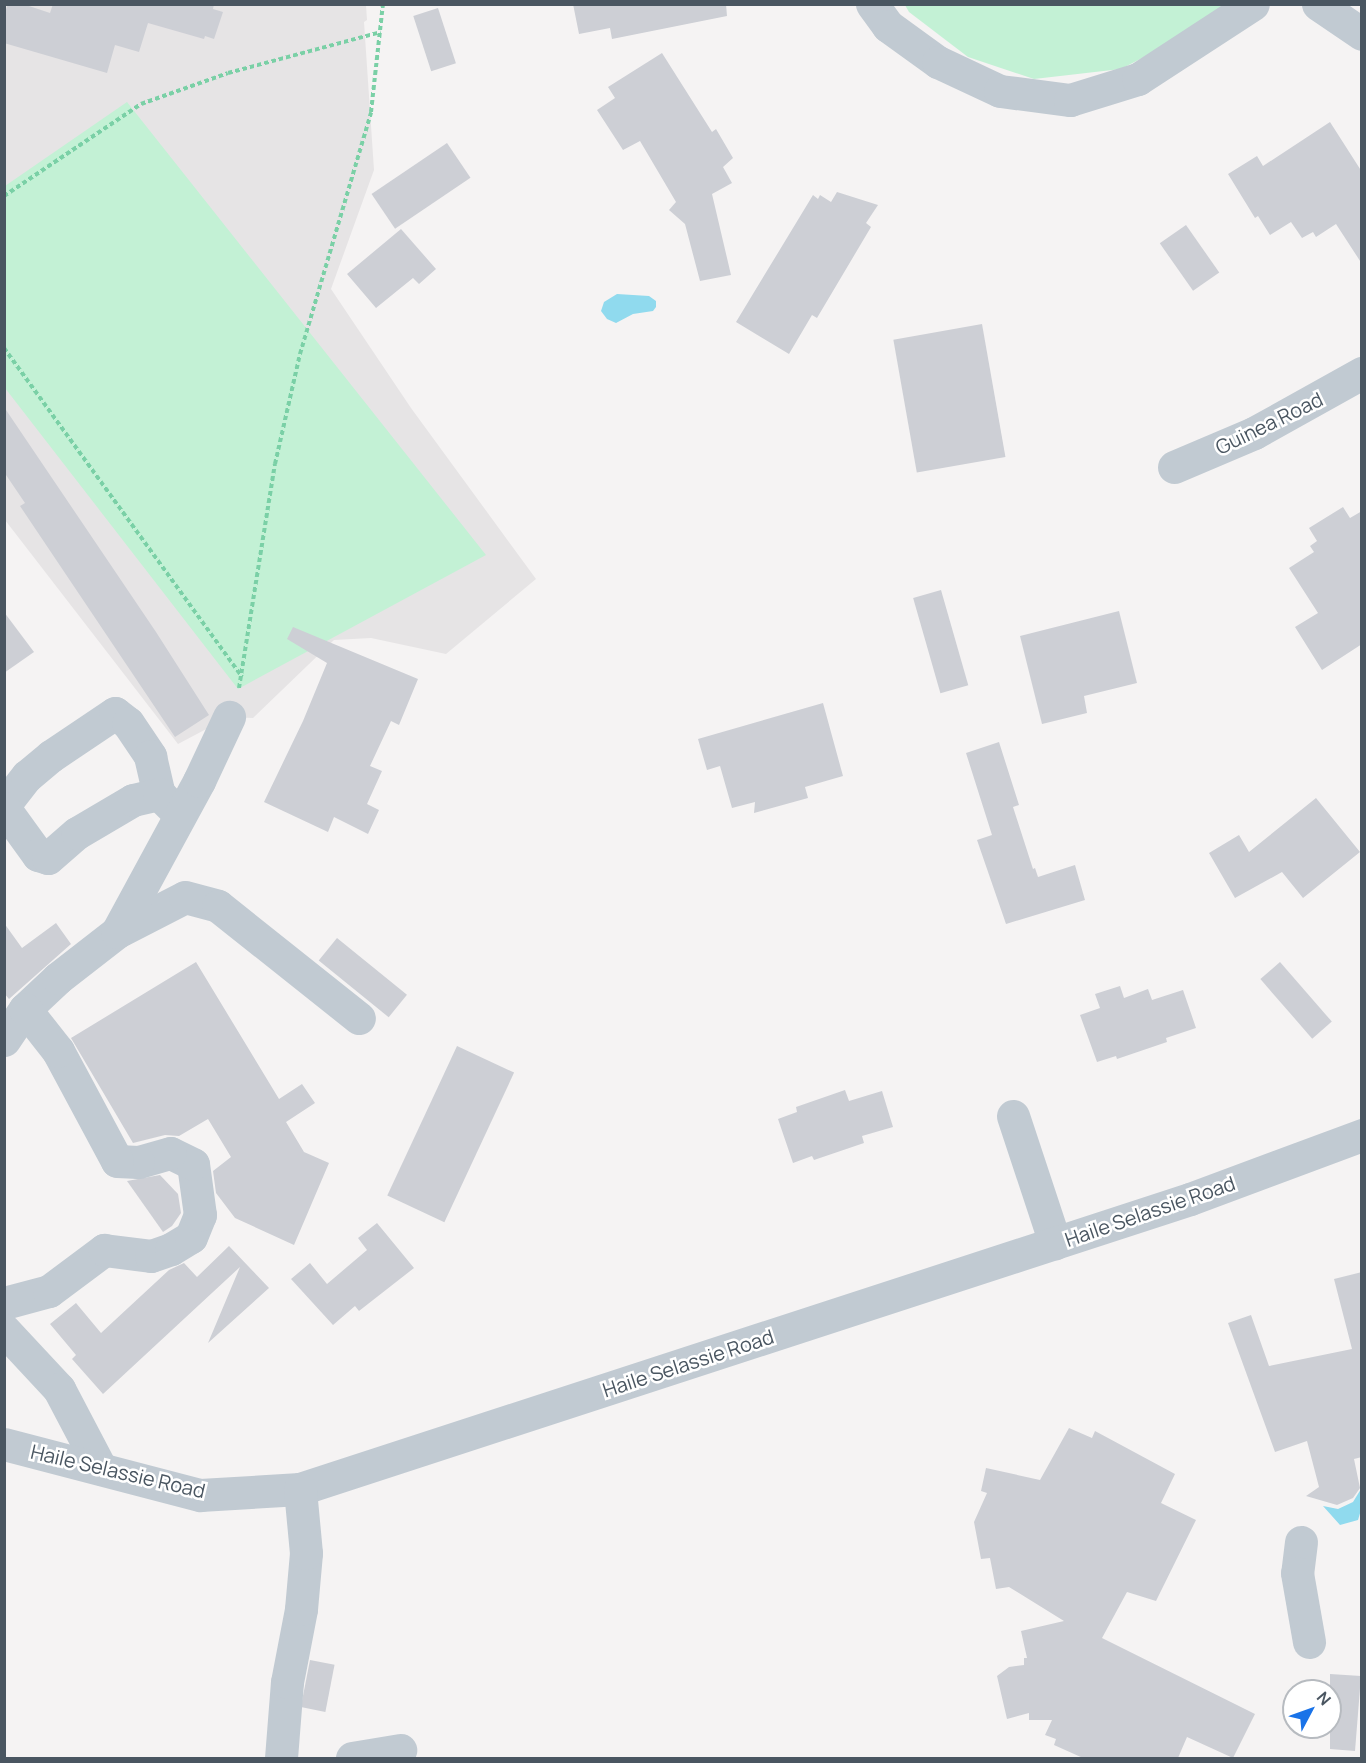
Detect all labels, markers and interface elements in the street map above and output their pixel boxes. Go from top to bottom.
street label: Guinea Road [1211,387,1327,459]
street label: Haile Selassie Road [1062,1171,1238,1251]
street label: Haile Selassie Road [599,1324,777,1402]
street label: Haile Selassie Road [28,1439,208,1503]
north arrow [1282,1679,1342,1739]
text: N [1312,1687,1336,1710]

